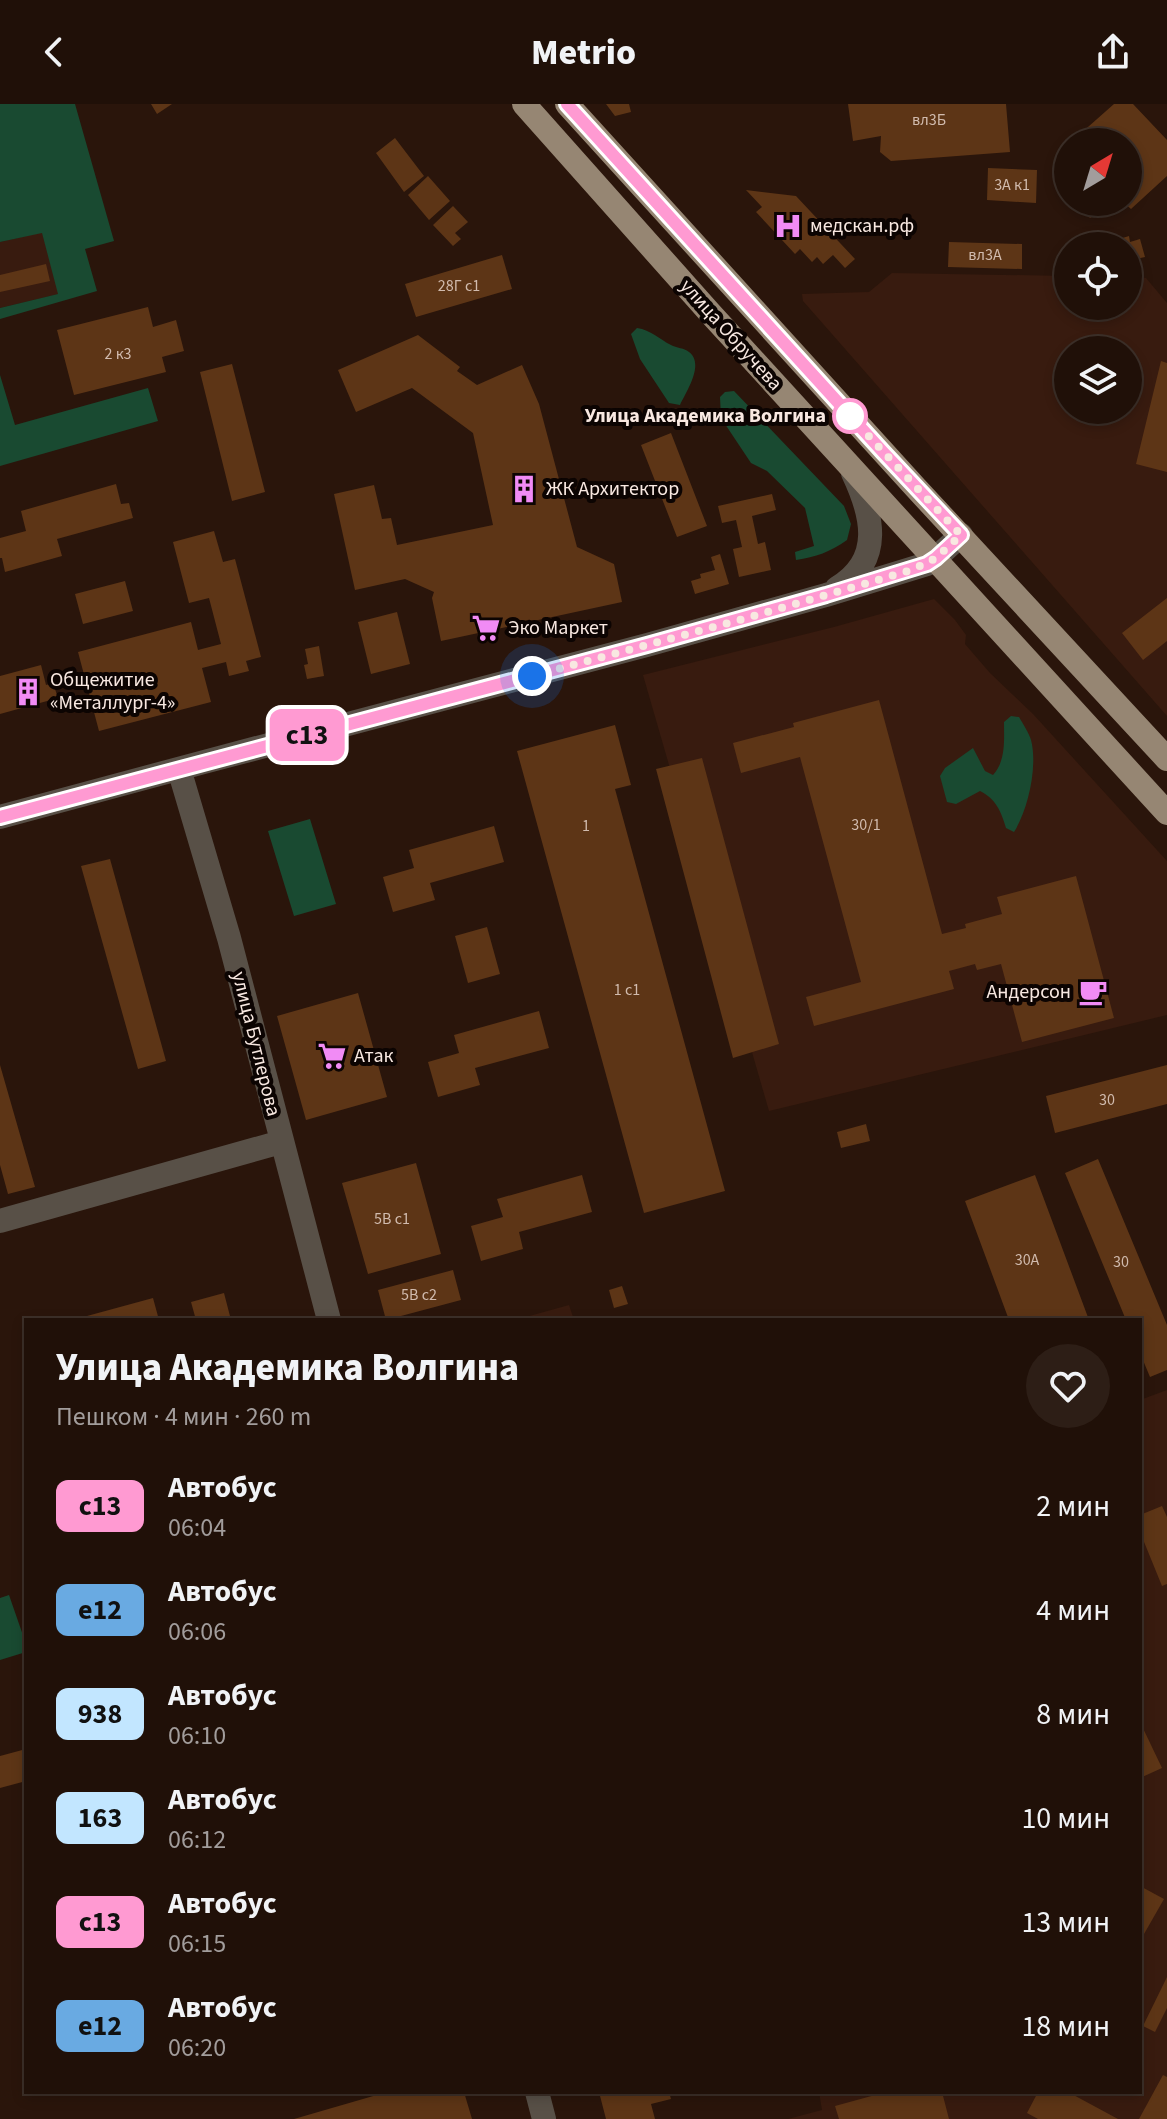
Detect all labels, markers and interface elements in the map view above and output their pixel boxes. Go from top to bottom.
text: Metrio [531,27,636,78]
icon: back [32,30,76,74]
icon: share [1091,30,1135,74]
house number: вл3Б [912,109,946,131]
north arrow [1054,128,1142,216]
map controls [1054,128,1142,424]
house number: 3А к1 [994,174,1030,196]
hospital icon: медскан.рф [773,211,803,241]
place label: медскан.рф [810,212,914,240]
button: locate [1054,232,1142,320]
house number: вл3А [968,244,1002,266]
street label: улица Обручева [673,273,789,397]
house number: 28Г с1 [438,275,480,297]
button: layers [1054,336,1142,424]
house number: 2 к3 [104,343,132,365]
marker: Улица Академика Волгина [833,399,867,433]
place label: Улица Академика Волгина [585,402,826,430]
building icon: ЖК Архитектор [509,474,539,504]
place label: ЖК Архитектор [546,475,679,503]
supermarket icon: Эко Маркет [471,613,501,643]
place label: Эко Маркет [508,614,608,642]
your location [512,656,552,696]
place label: Общежитие «Металлург-4» [50,666,175,717]
building icon: Общежитие «Металлург-4» [13,677,43,707]
line badge: с13 [261,709,353,761]
text: с13 [286,715,328,755]
house number: 30/1 [851,814,881,836]
house number: 1 [582,815,590,837]
street label: улица Бутлерова [224,969,288,1119]
cafe icon: Андерсон [1078,977,1108,1007]
place label: Андерсон [986,978,1071,1006]
house number: 1 с1 [614,979,640,1001]
supermarket icon: Атак [317,1041,347,1071]
place label: Атак [354,1042,393,1070]
house number: 30 [1099,1089,1115,1111]
house number: 5В с1 [374,1208,410,1230]
house number: 30А [1015,1249,1040,1271]
house number: 30 [1113,1251,1129,1273]
house number: 5В с2 [401,1284,437,1306]
text: Улица Академика Волгина [56,1341,519,1395]
button: heart [1026,1344,1110,1428]
text: Пешком · 4 мин · 260 m [56,1398,311,1435]
text: Автобус [168,1466,277,1509]
text: 2 мин [1036,1485,1110,1528]
text: с13 [79,1486,121,1526]
text: 06:04 [168,1509,226,1546]
text: Автобус [168,1570,277,1613]
text: 4 мин [1036,1589,1110,1632]
text: е12 [78,1590,122,1630]
text: 06:06 [168,1613,226,1650]
text: Автобус [168,1674,277,1717]
text: 8 мин [1036,1693,1110,1736]
text: 938 [78,1694,122,1734]
text: 06:10 [168,1717,226,1754]
text: Автобус [168,1778,277,1821]
text: 10 мин [1021,1797,1110,1840]
text: 163 [78,1798,122,1838]
text: 06:12 [168,1821,226,1858]
text: Автобус [168,1882,277,1925]
text: 13 мин [1021,1901,1110,1944]
text: с13 [79,1902,121,1942]
text: 06:15 [168,1925,226,1962]
text: Автобус [168,1986,277,2029]
text: 18 мин [1021,2005,1110,2048]
text: е12 [78,2006,122,2046]
text: 06:20 [168,2029,226,2066]

